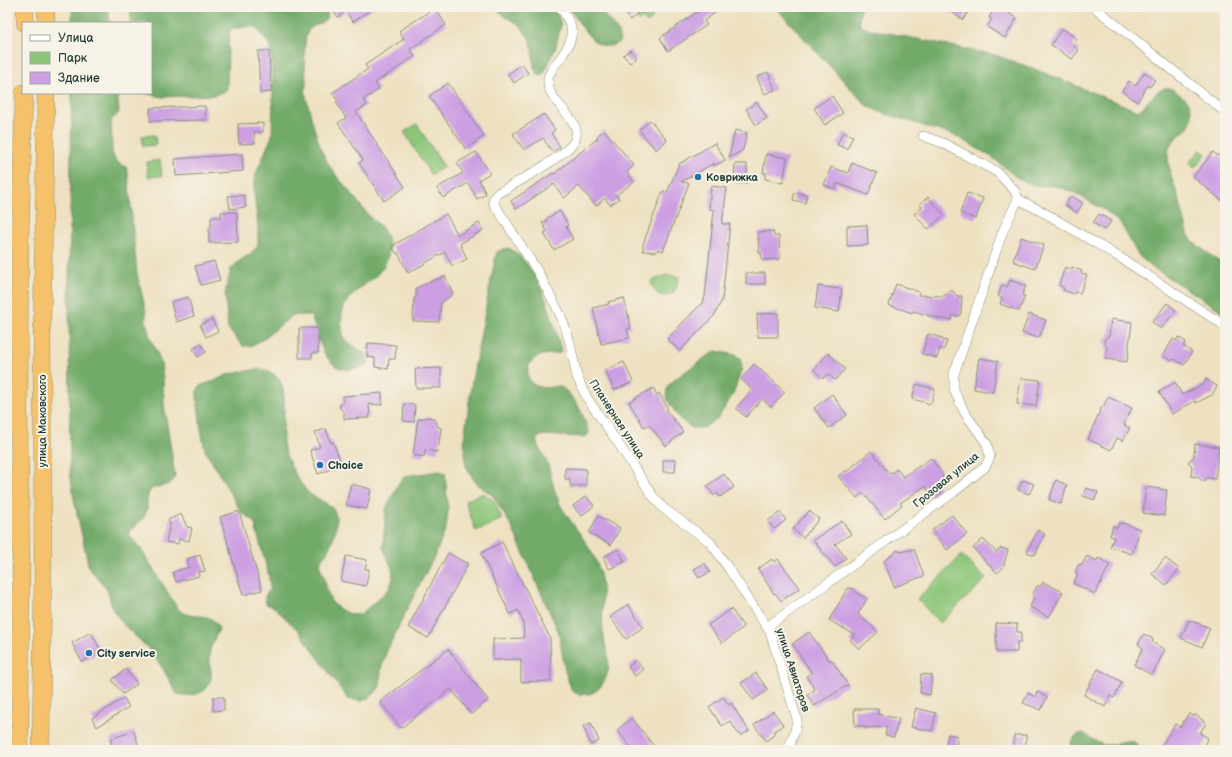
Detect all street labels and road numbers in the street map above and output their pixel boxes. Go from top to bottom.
street label: улица Маковского [36,374,49,467]
street label: Планерная улица [587,377,648,461]
street label: Грозовая улица [911,449,982,510]
street label: улица Авиаторов [773,627,813,714]

